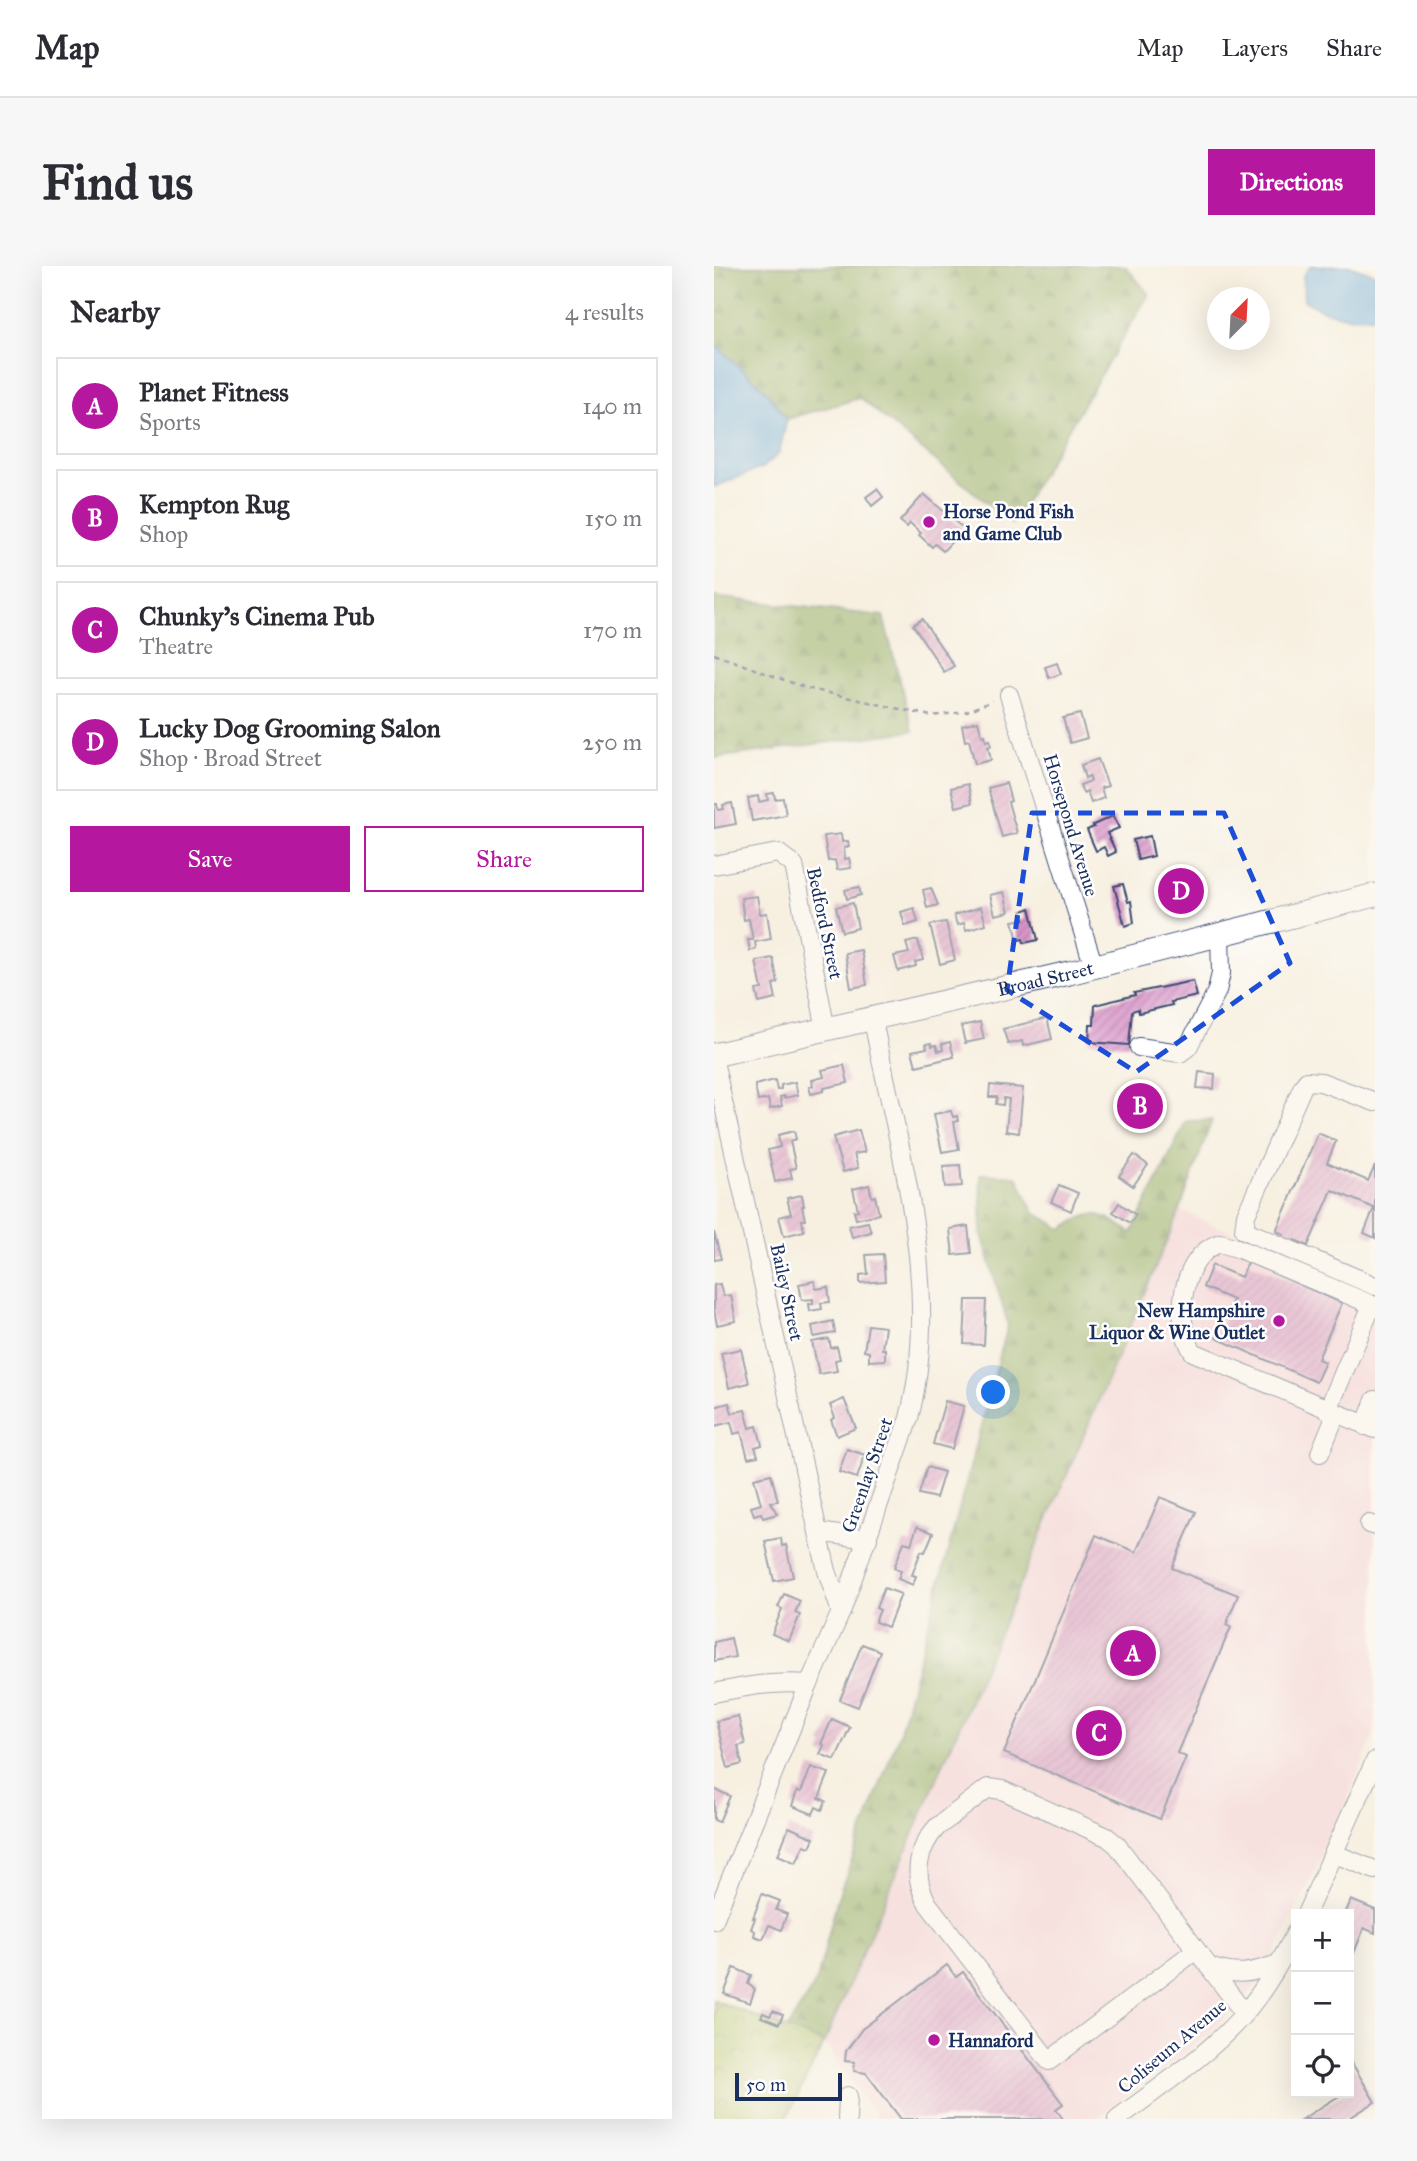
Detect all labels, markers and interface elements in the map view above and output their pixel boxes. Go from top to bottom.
text: Map [35,28,99,68]
text: Map [1137,33,1184,63]
text: Layers [1222,33,1288,63]
text: Share [1326,33,1382,63]
button: Directions [1208,149,1375,215]
text: Find us [42,153,193,212]
north arrow [1207,287,1270,350]
text: Nearby [70,294,160,330]
text: 4 results [565,298,644,326]
text: Planet Fitness [139,376,289,408]
text: A [87,392,103,420]
text: 140 m [582,392,642,420]
text: Sports [139,408,201,436]
text: Kempton Rug [139,488,289,520]
place label: Horse Pond Fish and Game Club [943,500,1075,545]
text: B [87,504,103,532]
text: 150 m [585,504,642,532]
marker: Horse Pond Fish and Game Club [921,514,937,530]
text: Shop [139,520,188,548]
text: Chunky's Cinema Pub [139,600,375,632]
text: C [87,616,103,644]
text: 170 m [583,616,642,644]
text: Theatre [139,632,213,660]
text: Lucky Dog Grooming Salon [139,712,441,744]
text: D [86,728,104,756]
text: 250 m [582,728,642,756]
text: Shop · Broad Street [139,744,322,772]
street label: Horsepond Avenue [1038,751,1104,899]
button: Save [70,826,350,892]
button: Share [364,826,644,892]
street label: Bedford Street [802,865,848,981]
pin: D [1158,865,1204,917]
street label: Broad Street [995,956,1096,1001]
pin: B [1117,1080,1163,1132]
street label: Bailey Street [765,1241,809,1343]
place label: New Hampshire Liquor & Wine Outlet [1089,1299,1265,1345]
marker: New Hampshire Liquor & Wine Outlet [1271,1313,1287,1329]
your location [976,1375,1010,1409]
street label: Greenlay Street [837,1414,898,1536]
pin: A [1110,1627,1156,1679]
pin: C [1076,1707,1122,1759]
map controls [1291,1909,1354,2098]
button: + [1291,1909,1354,1972]
button: − [1291,1972,1354,2035]
street label: Coliseum Avenue [1113,1994,1231,2098]
place label: Hannaford [948,2029,1034,2052]
marker: Hannaford [926,2032,942,2048]
button: locate [1291,2035,1354,2098]
scale bar [735,2070,842,2102]
text: 50 m [746,2073,786,2096]

